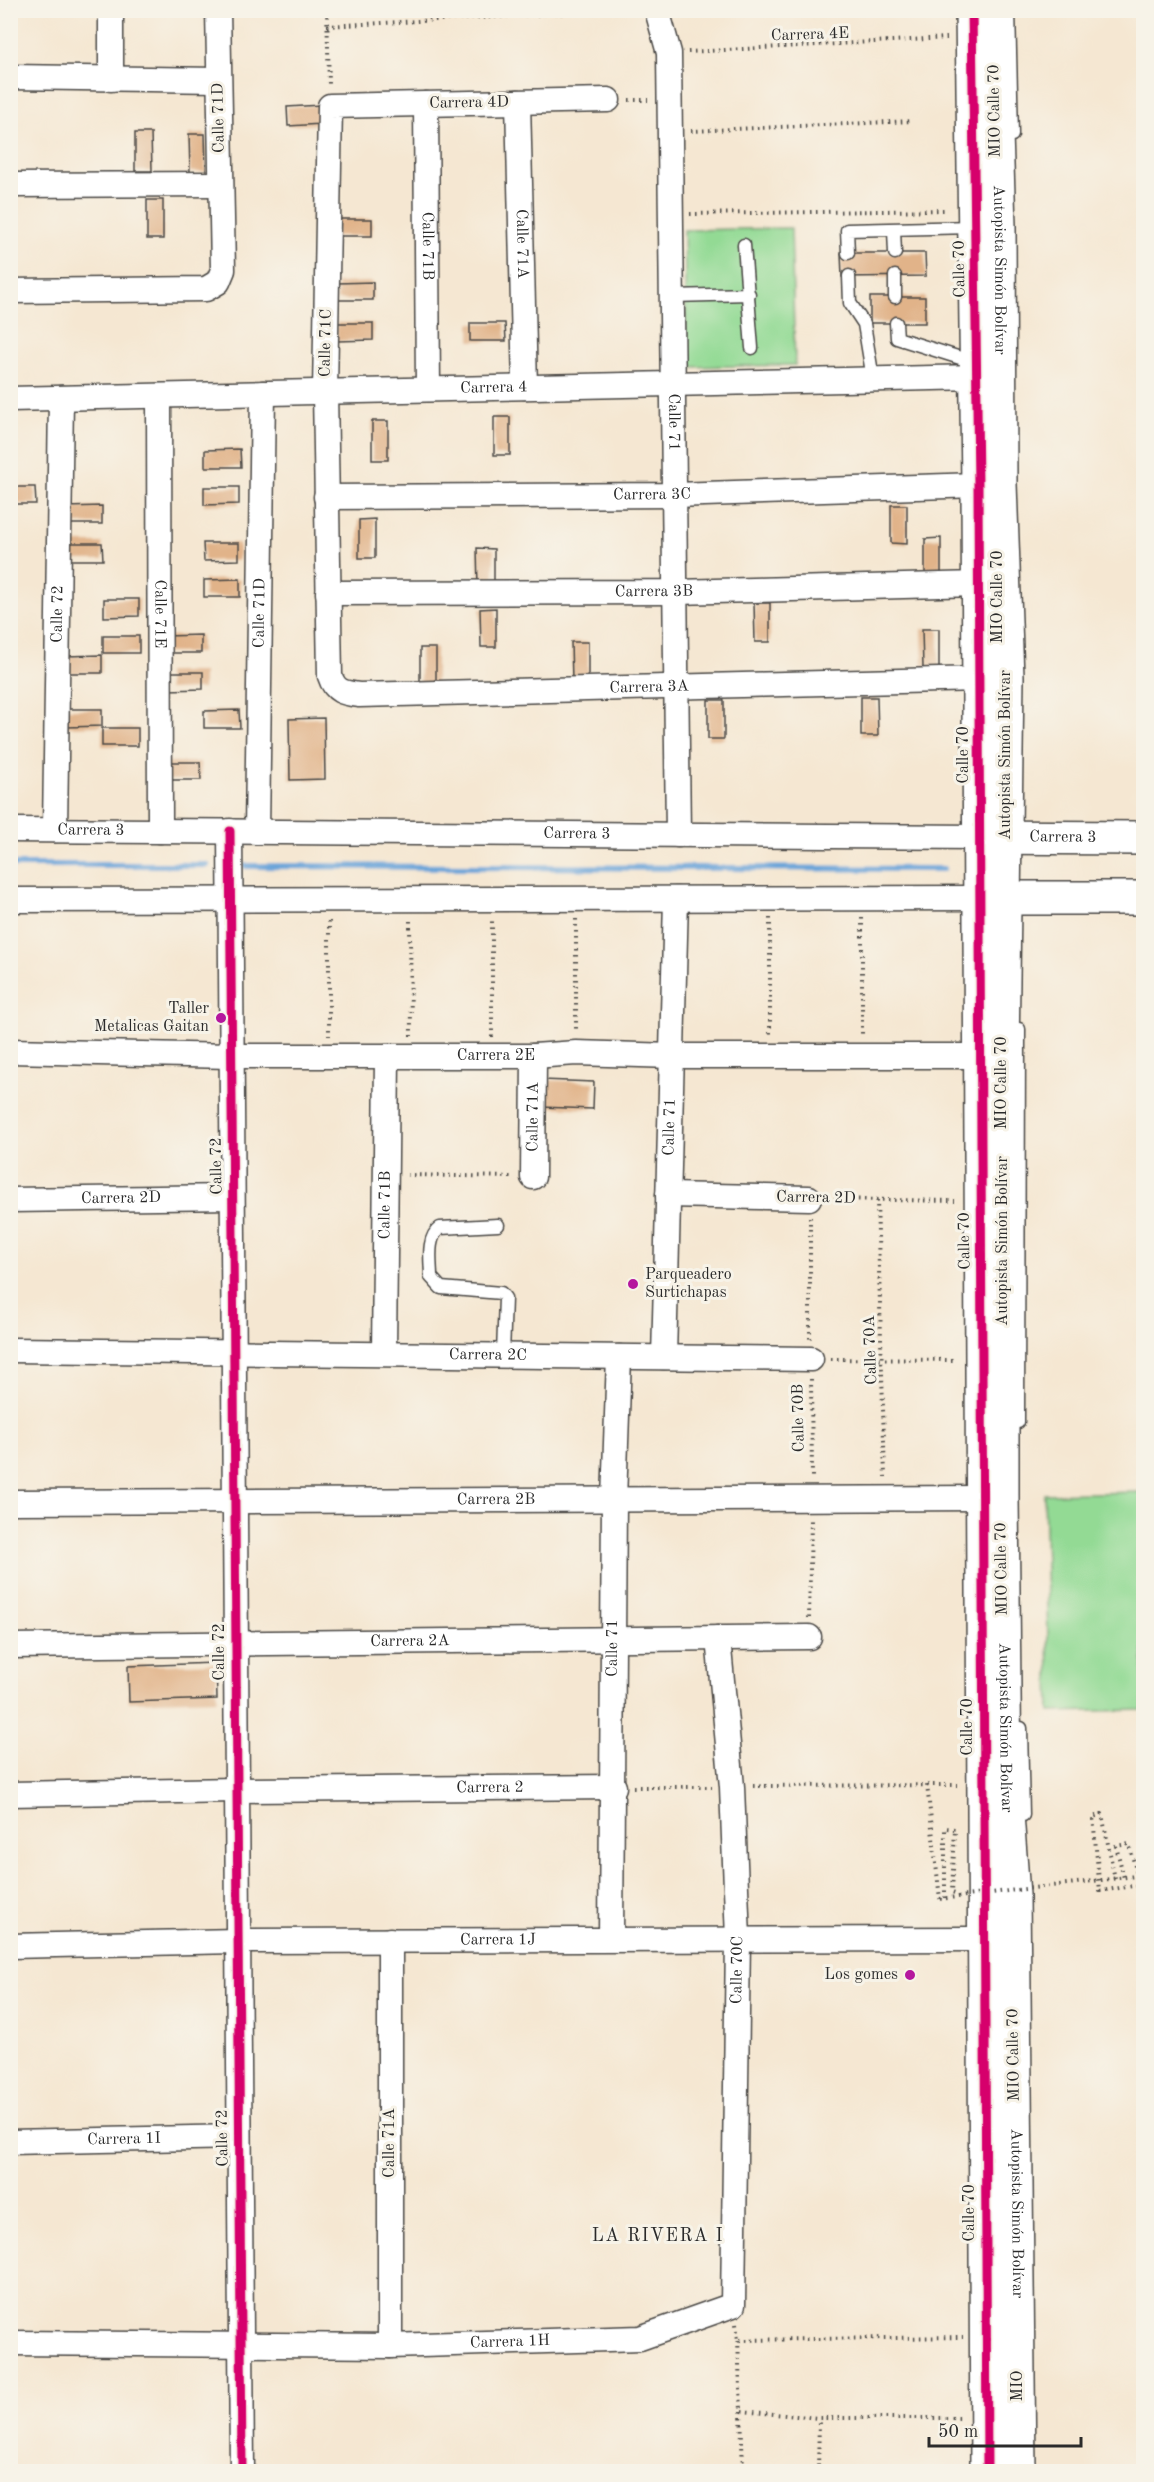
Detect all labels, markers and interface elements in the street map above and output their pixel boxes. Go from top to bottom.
street label: Carrera 4E [771,26,849,44]
street label: MIO Calle 70 [986,64,1004,158]
street label: Calle 71D [210,83,228,153]
street label: Carrera 4D [429,94,509,112]
street label: Autopista Simón Bolívar [990,185,1008,355]
street label: Calle 71A [513,209,530,279]
street label: Calle 71B [419,212,435,280]
street label: Calle 70 [951,240,969,298]
street label: Calle 71C [317,309,335,377]
street label: Carrera 4 [460,379,528,397]
street label: Calle 71 [665,393,682,451]
street label: Carrera 3C [613,486,691,503]
street label: MIO Calle 70 [990,550,1006,644]
street label: Calle 71D [252,578,268,648]
street label: Calle 71E [151,580,168,648]
street label: Carrera 3B [615,584,693,600]
street label: Calle 72 [50,585,66,643]
street label: Autopista Simón Bolívar [998,670,1014,840]
street label: Carrera 3A [609,678,689,697]
street label: Calle 70 [956,726,972,784]
street label: Carrera 3 [57,822,125,839]
street label: Carrera 3 [543,826,611,842]
street label: Carrera 3 [1029,829,1097,846]
place label: Taller Metalicas Gaitan [94,1001,209,1035]
marker: Taller Metalicas Gaitan [214,1011,228,1025]
street label: MIO Calle 70 [994,1036,1010,1130]
street label: Carrera 2E [457,1048,535,1064]
street label: Calle 71A [525,1082,542,1152]
street label: Calle 71 [661,1098,679,1156]
street label: Calle 72 [208,1137,226,1195]
street label: Autopista Simón Bolívar [995,1156,1011,1326]
street label: Calle 71B [377,1171,394,1239]
street label: Carrera 2D [776,1189,856,1207]
street label: Carrera 2D [81,1190,161,1207]
street label: Calle 70 [956,1212,974,1270]
place label: Parqueadero Surtichapas [645,1267,732,1301]
marker: Parqueadero Surtichapas [626,1277,640,1291]
street label: Calle 70A [862,1315,880,1385]
street label: Carrera 2C [449,1347,527,1364]
street label: Calle 70B [790,1384,808,1452]
street label: Carrera 2B [457,1492,535,1508]
street label: MIO Calle 70 [993,1522,1011,1616]
street label: Calle 71 [605,1619,621,1677]
street label: Calle 72 [212,1623,228,1681]
street label: Carrera 2A [370,1633,450,1650]
street label: Autopista Simón Bolívar [996,1643,1015,1814]
street label: Calle 70 [960,1698,976,1756]
street label: Carrera 2 [456,1780,524,1796]
street label: Carrera 1J [460,1932,536,1948]
street label: Calle 70C [729,1936,746,2004]
place label: Los gomes [824,1967,898,1983]
marker: Los gomes [903,1968,917,1982]
street label: MIO Calle 70 [1005,2008,1023,2102]
street label: Calle 71A [382,2108,398,2178]
street label: Calle 72 [214,2109,232,2167]
street label: Autopista Simón Bolívar [1007,2128,1025,2299]
street label: Carrera 1I [87,2131,161,2148]
street label: Calle 70 [962,2184,978,2242]
district label: LA RIVERA I [592,2227,724,2245]
street label: Carrera 1H [470,2333,550,2351]
street label: MIO [1010,2371,1026,2401]
scale bar [929,2410,1080,2448]
text: 50 m [938,2423,978,2441]

